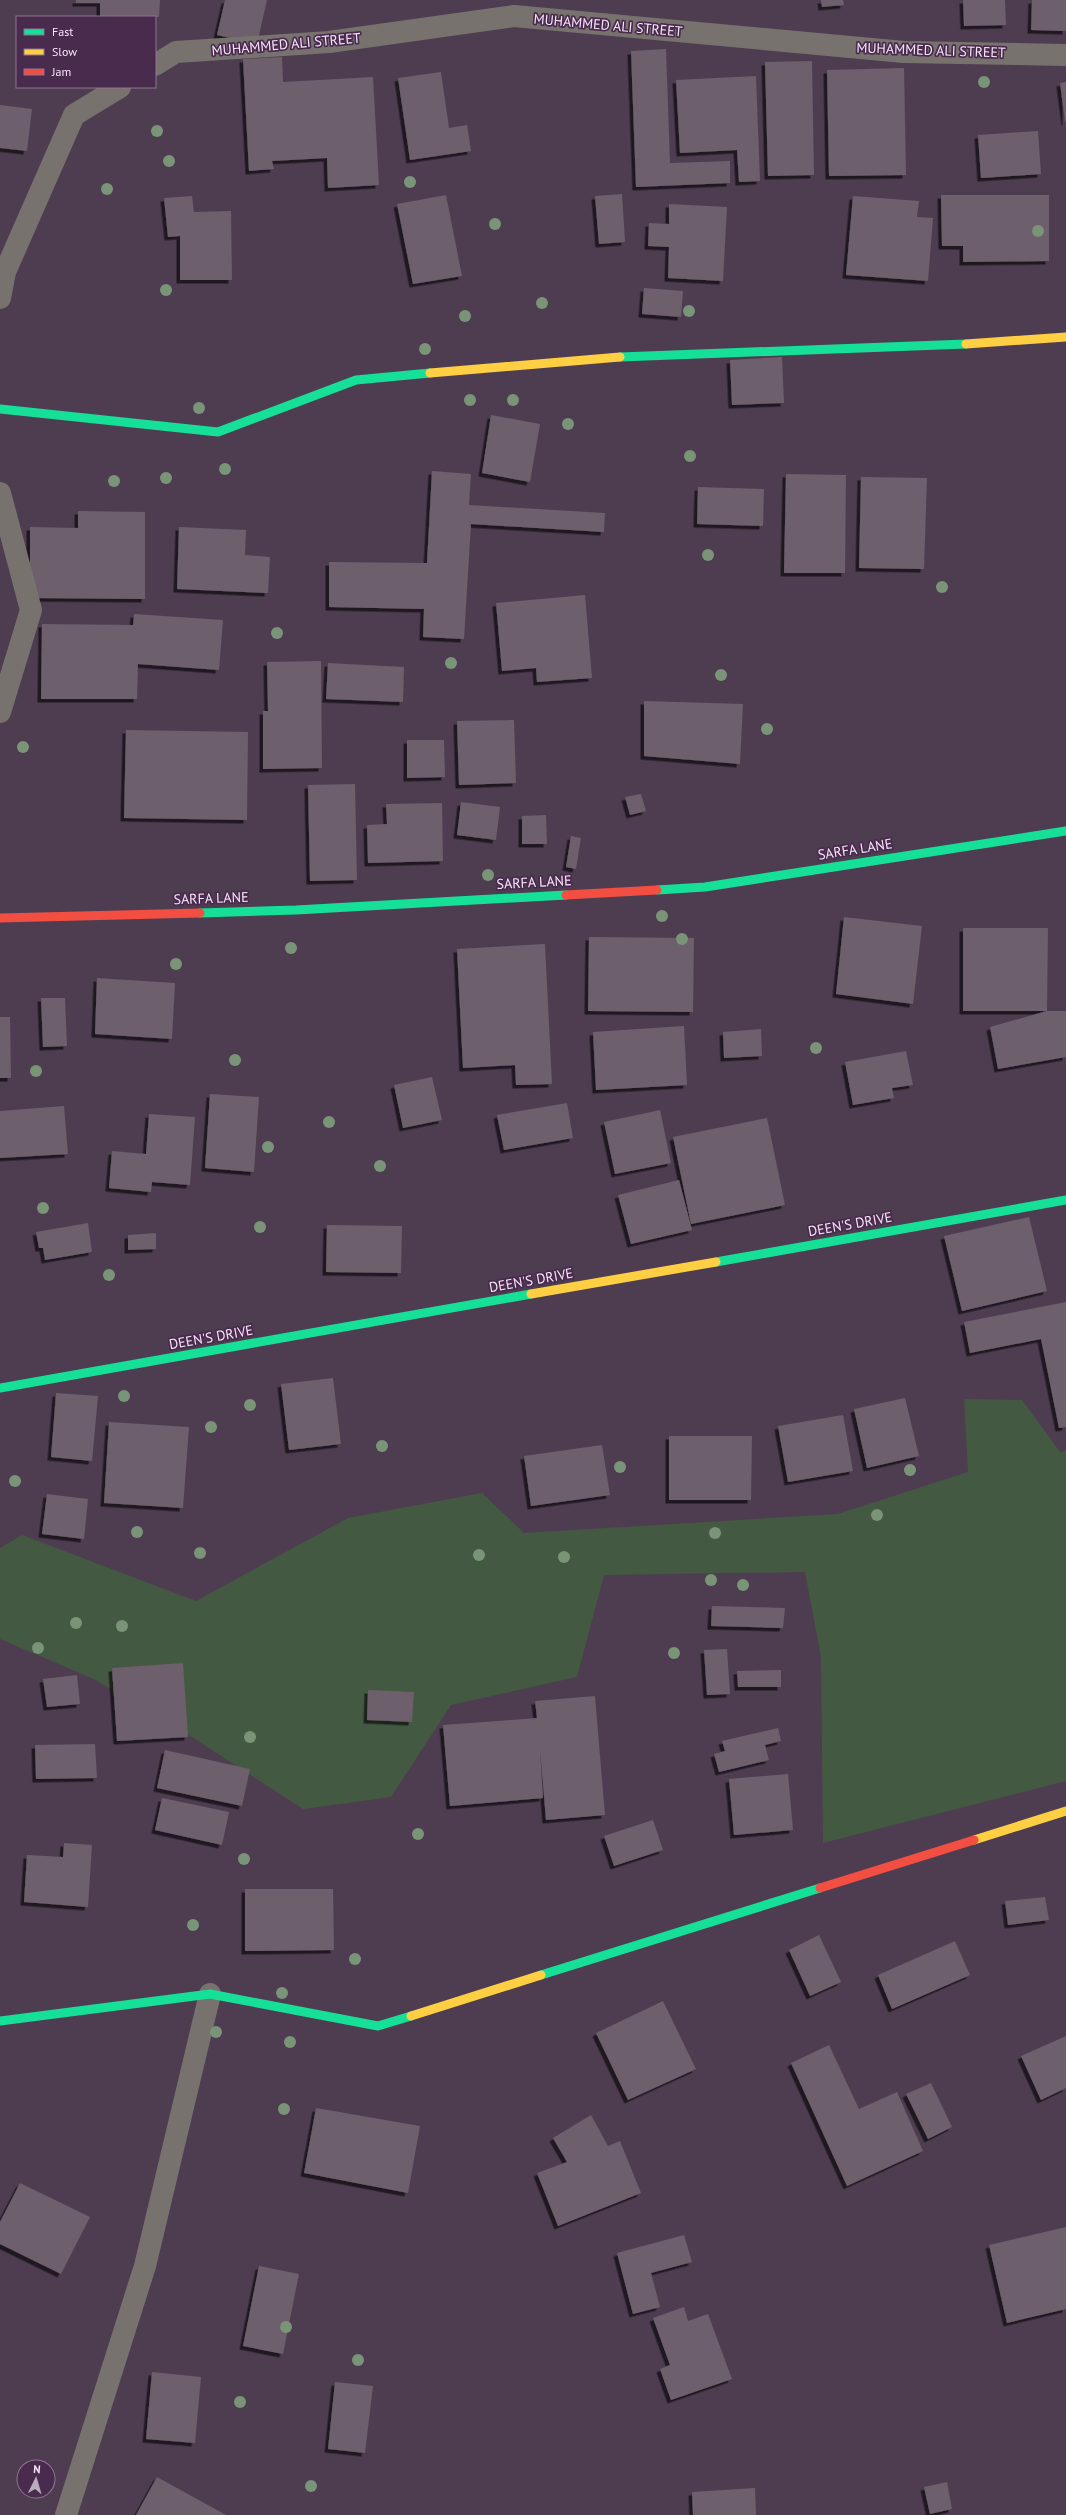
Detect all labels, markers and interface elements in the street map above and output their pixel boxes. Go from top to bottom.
street label: MUHAMMED ALI STREET [533,10,683,40]
legend [16,16,156,88]
text: Fast [52,24,73,39]
street label: MUHAMMED ALI STREET [211,29,361,59]
street label: MUHAMMED ALI STREET [856,38,1006,62]
text: Slow [52,44,77,59]
text: Jam [51,64,71,79]
street label: SARFA LANE [817,834,893,864]
street label: SARFA LANE [496,871,572,893]
street label: SARFA LANE [173,888,249,908]
street label: DEEN'S DRIVE [807,1208,893,1240]
street label: DEEN'S DRIVE [488,1264,574,1296]
street label: DEEN'S DRIVE [168,1321,254,1353]
north arrow [16,2459,56,2499]
text: N [33,2462,41,2476]

